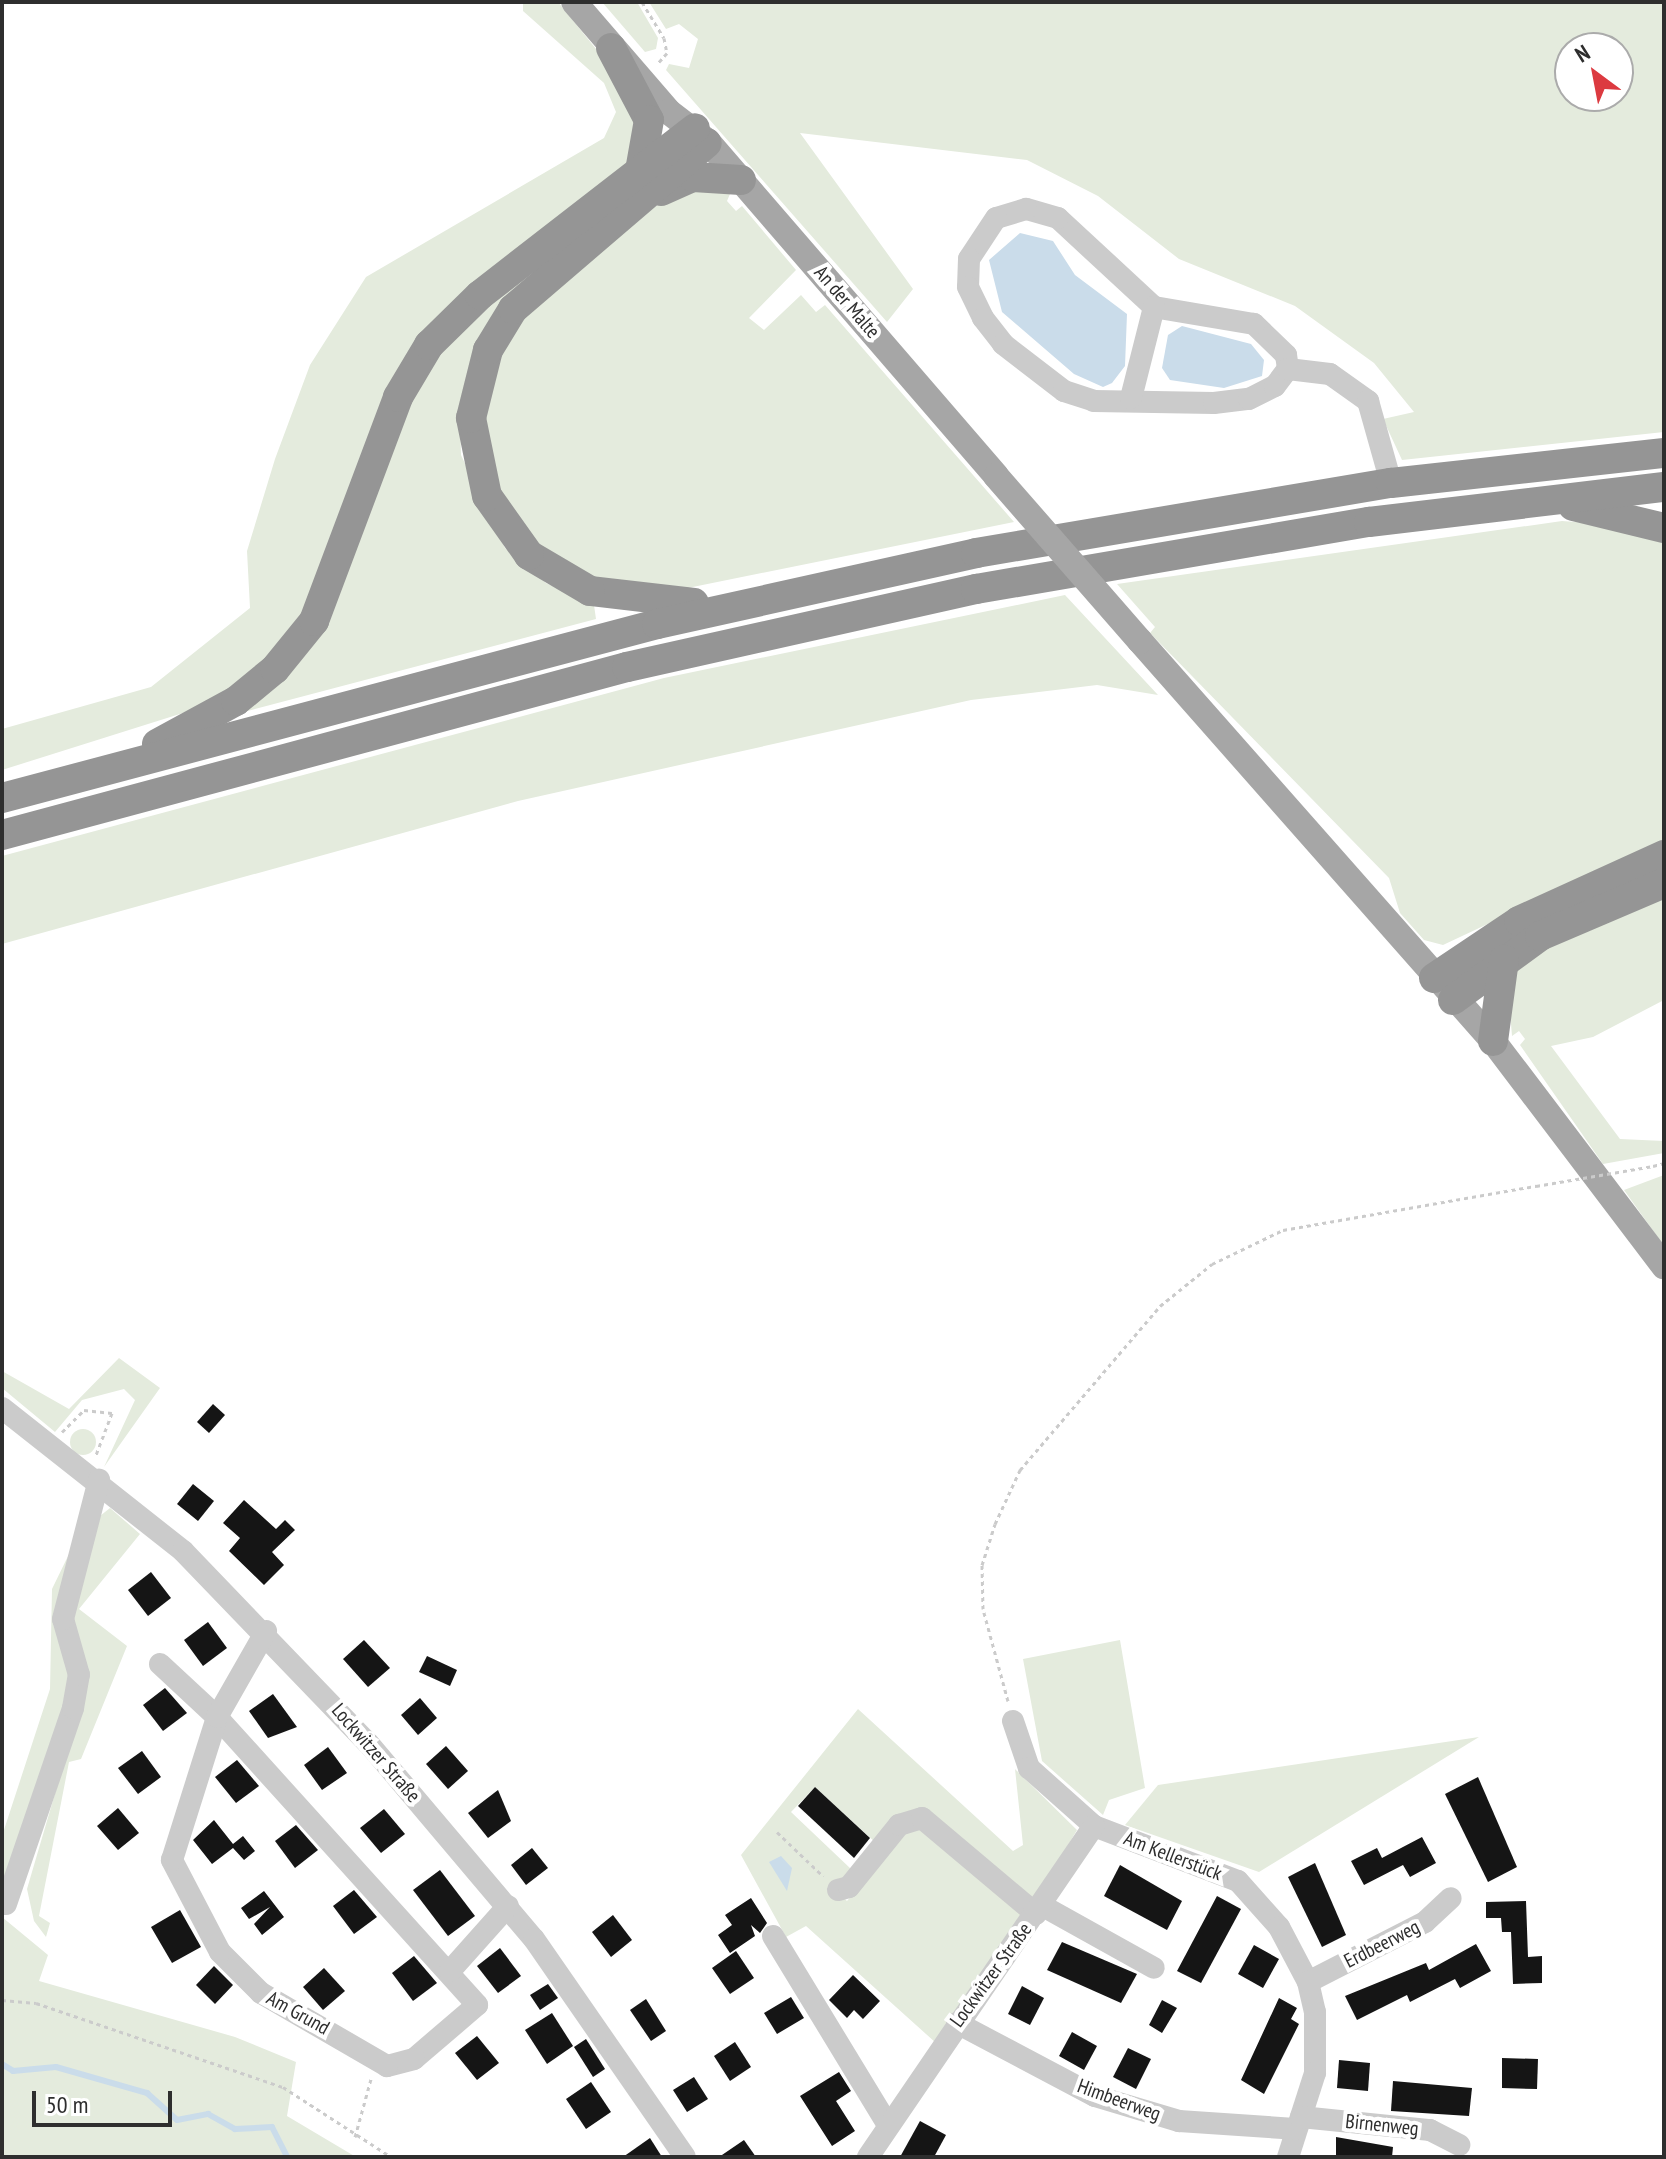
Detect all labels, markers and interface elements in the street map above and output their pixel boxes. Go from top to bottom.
north arrow [1554,32,1634,112]
text: N [1570,38,1595,68]
street label: An der Malte [809,261,885,343]
street label: Lockwitzer Straße [327,1699,425,1807]
street label: Am Kellerstück [1121,1826,1225,1886]
street label: Erdbeerweg [1340,1915,1424,1973]
street label: Lockwitzer Straße [945,1918,1037,2032]
street label: Am Grund [262,1986,334,2040]
street label: Himbeerweg [1074,2074,1164,2126]
scale bar [36,2075,176,2125]
text: 50 m [46,2089,88,2120]
street label: Birnenweg [1344,2109,1420,2141]

